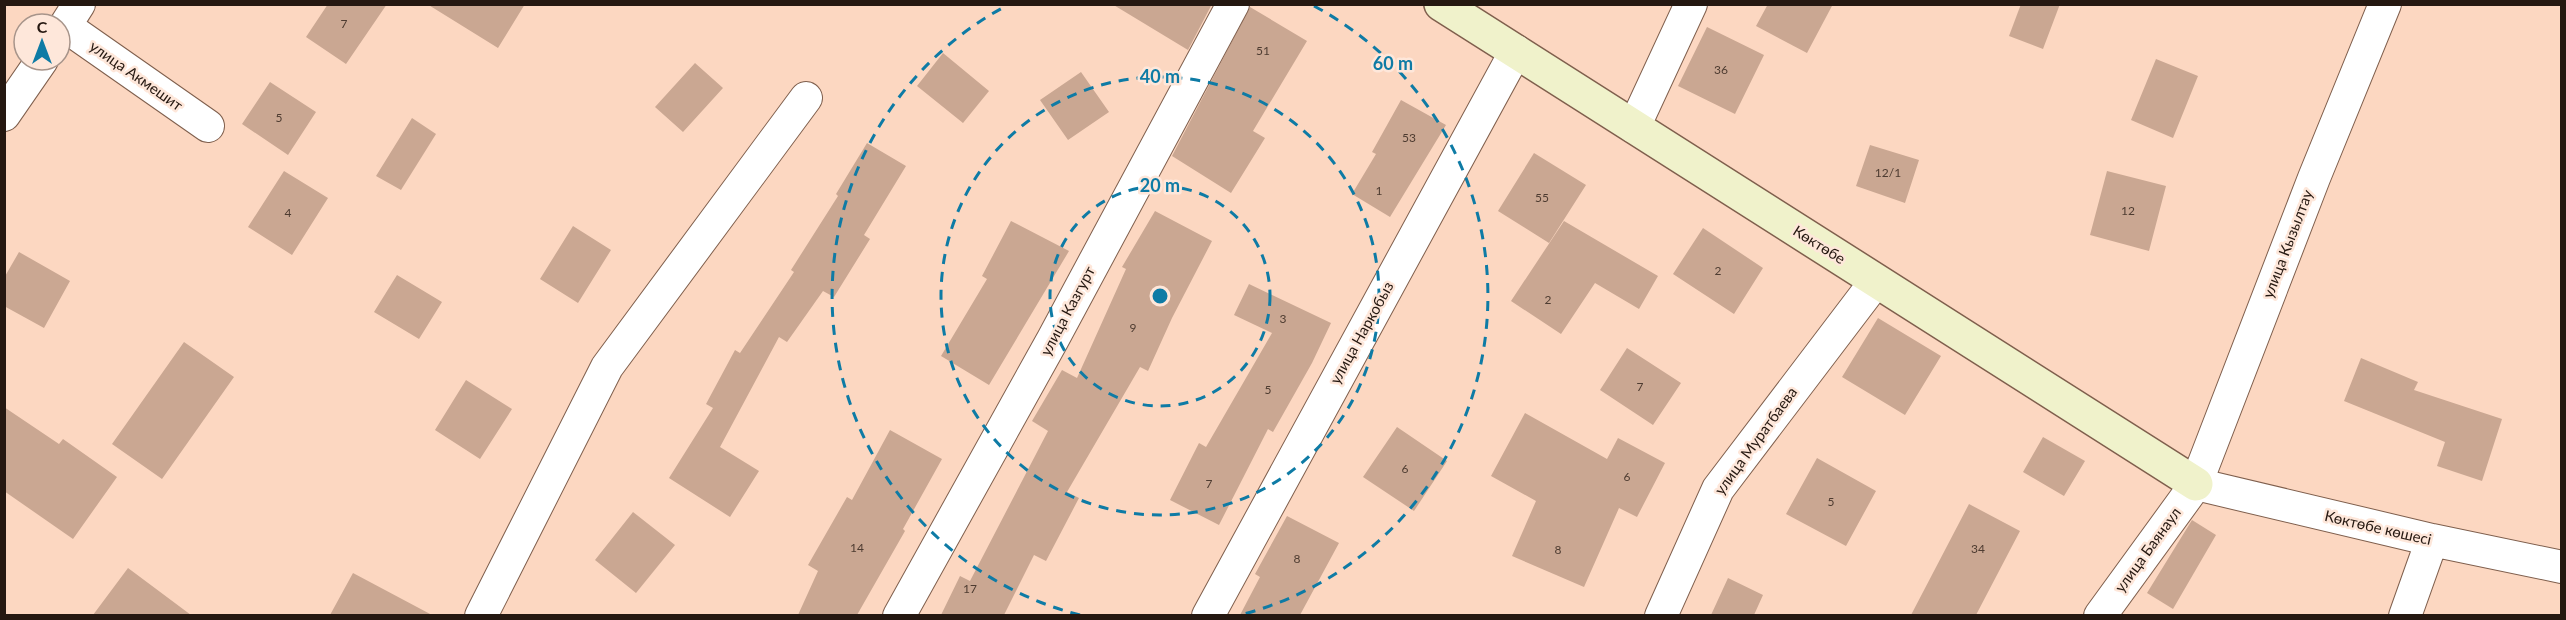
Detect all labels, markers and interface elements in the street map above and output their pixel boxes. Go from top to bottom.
north arrow [12,12,72,72]
house number: 7 [341,16,348,31]
text: С [37,17,48,36]
street label: улица Акмешит [86,36,187,114]
house number: 51 [1256,43,1270,58]
text: 60 m [1373,52,1413,74]
house number: 36 [1714,62,1728,77]
text: 40 m [1140,65,1180,87]
house number: 5 [276,110,283,125]
house number: 53 [1402,130,1416,145]
house number: 12/1 [1875,165,1901,180]
text: 20 m [1140,174,1180,196]
house number: 1 [1376,183,1383,198]
street label: улица Кызылтау [2258,187,2316,300]
house number: 55 [1535,190,1549,205]
house number: 12 [2121,203,2135,218]
house number: 4 [285,205,292,220]
street label: Көктөбе [1790,221,1849,267]
street label: улица Казгурт [1036,262,1098,358]
house number: 2 [1715,263,1722,278]
street label: улица Наркобыз [1326,278,1397,387]
centre of rings [1150,286,1170,306]
house number: 2 [1545,292,1552,307]
house number: 3 [1280,311,1287,326]
house number: 9 [1130,320,1137,335]
house number: 7 [1637,379,1644,394]
house number: 5 [1265,382,1272,397]
street label: улица Муратбаева [1710,383,1800,498]
house number: 6 [1402,461,1409,476]
house number: 6 [1624,469,1631,484]
house number: 7 [1206,476,1213,491]
house number: 5 [1828,494,1835,509]
street label: улица Баянаул [2110,503,2184,595]
street label: Көктөбе көшесі [2323,506,2433,548]
house number: 14 [850,540,864,555]
house number: 34 [1971,541,1985,556]
house number: 8 [1555,542,1562,557]
house number: 8 [1294,551,1301,566]
house number: 17 [963,581,977,596]

